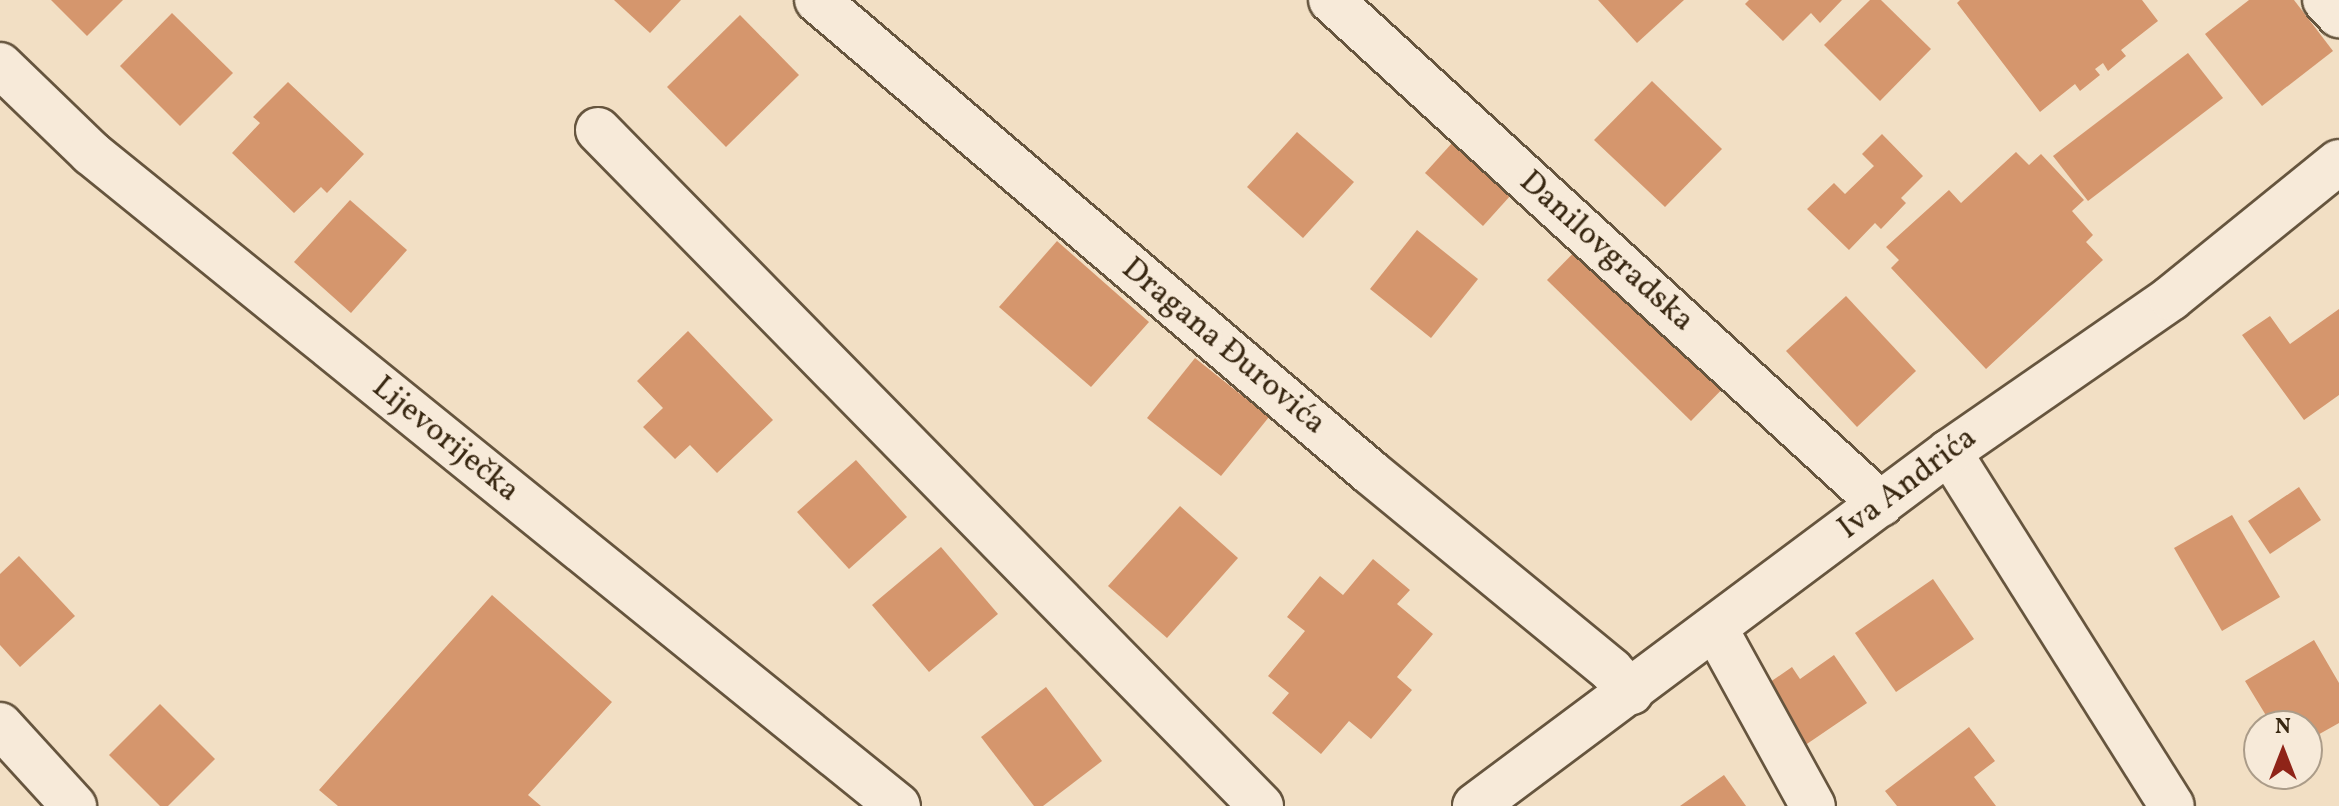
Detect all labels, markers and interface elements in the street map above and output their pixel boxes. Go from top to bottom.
street label: Danilovgradska [1511,163,1701,341]
street label: Dragana Đurovića [1113,250,1333,444]
street label: Lijevoriječka [364,369,526,511]
street label: Iva Andrića [1831,419,1985,549]
north arrow [2243,710,2323,790]
text: N [2275,712,2291,743]

